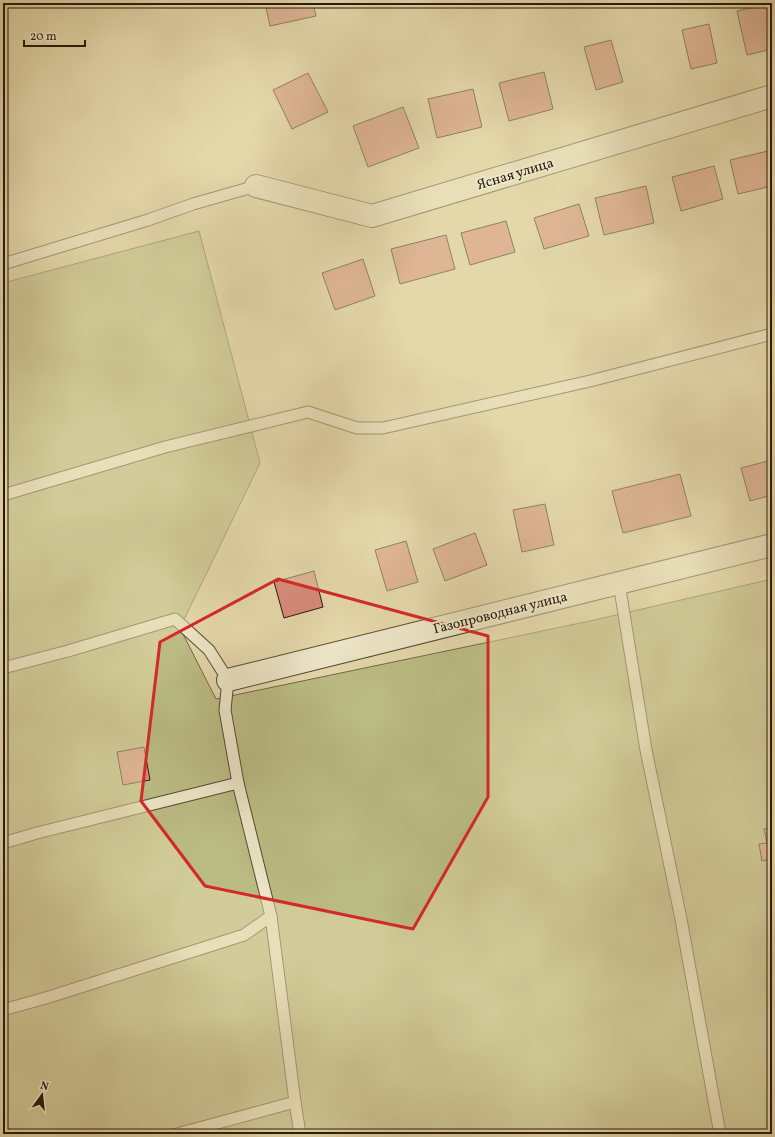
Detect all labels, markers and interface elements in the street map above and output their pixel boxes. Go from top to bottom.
scale bar [24,22,85,48]
text: 20 m [30,29,57,45]
street label: Ясная улица [475,154,556,195]
street label: Газопроводная улица [431,588,570,639]
north arrow [22,1075,62,1115]
text: N [38,1079,50,1095]

